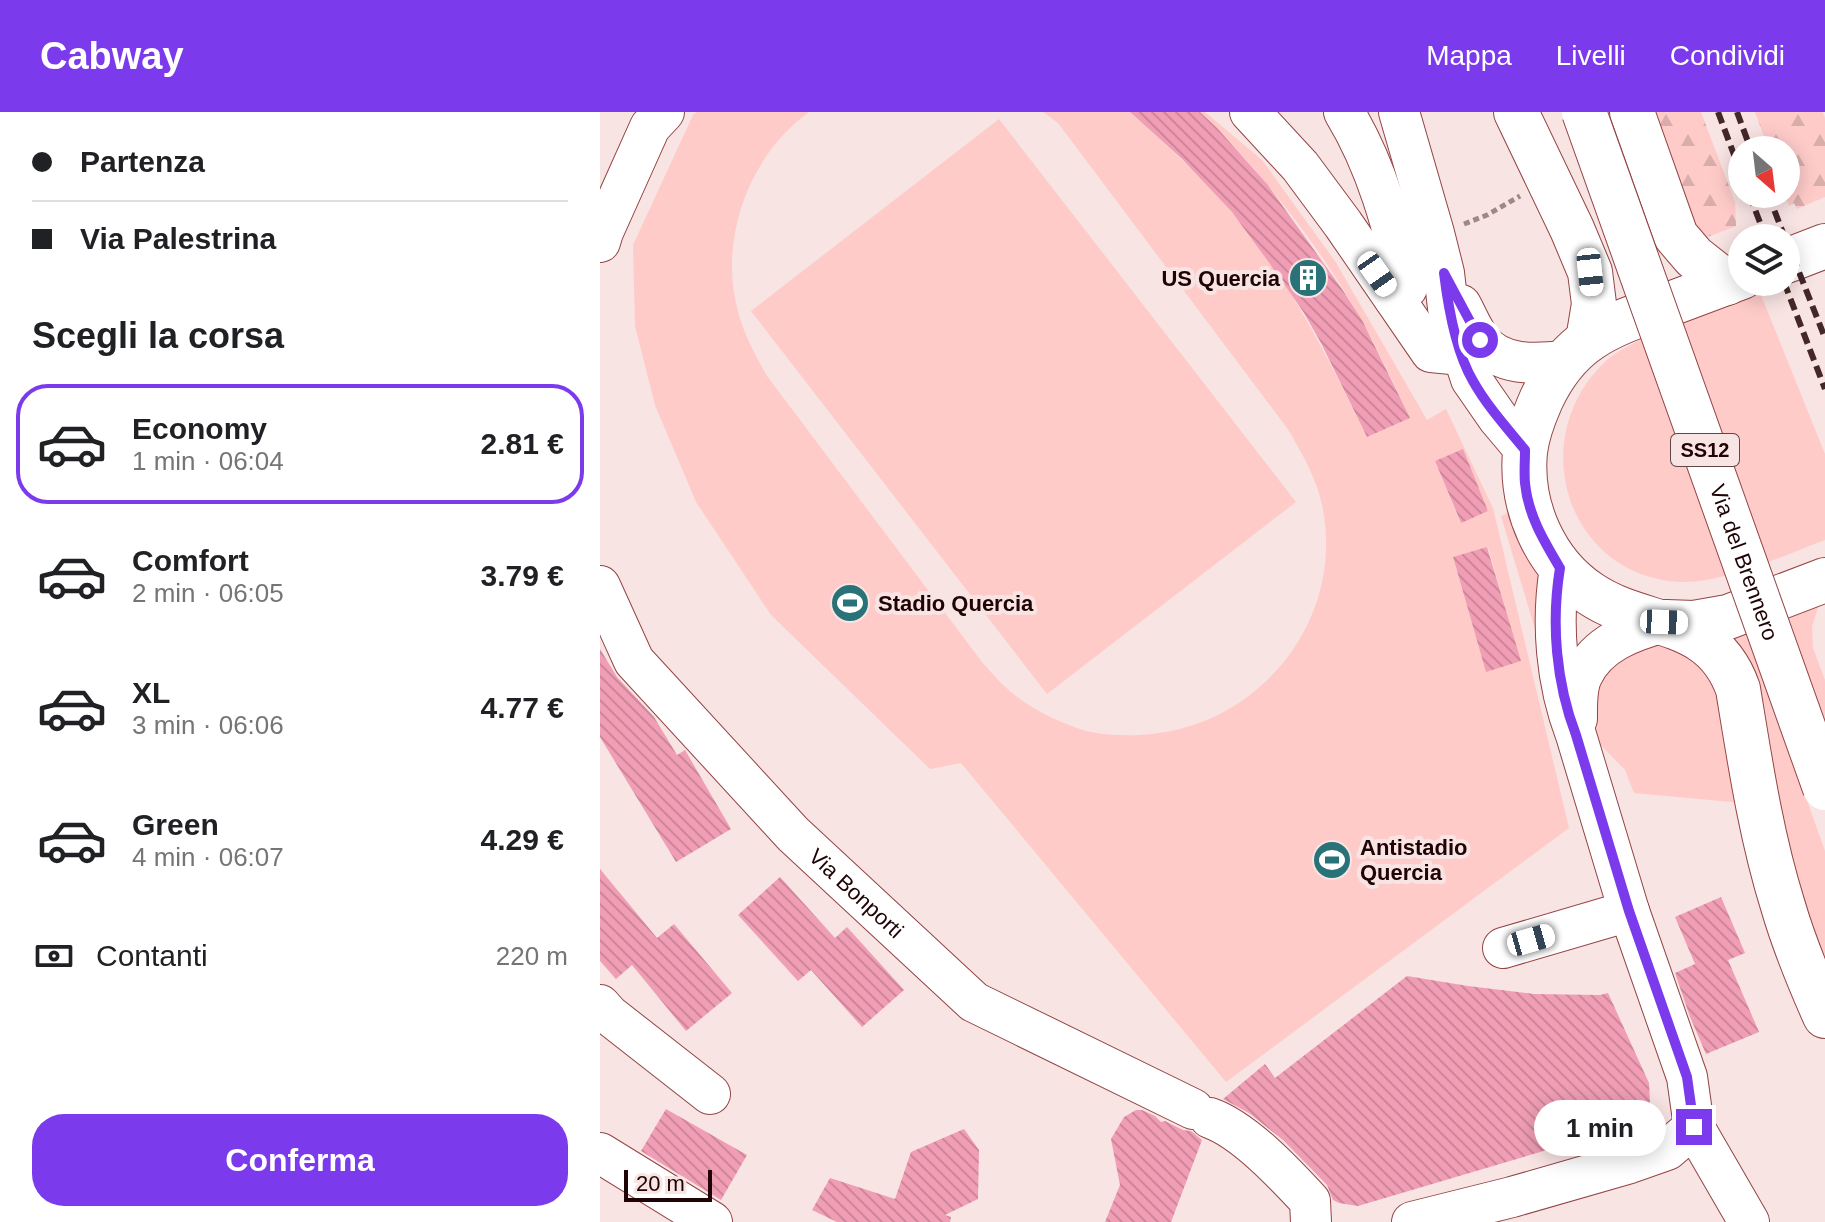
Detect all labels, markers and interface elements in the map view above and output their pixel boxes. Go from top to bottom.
text: Cabway [40,35,184,77]
text: Mappa [1426,40,1512,71]
text: Livelli [1556,40,1626,71]
text: Condividi [1670,40,1785,71]
north arrow [1728,136,1800,208]
map controls [1728,136,1800,296]
text: Partenza [80,145,205,178]
text: Via Palestrina [80,222,276,255]
button: layers [1728,224,1800,296]
car [1353,247,1401,301]
car [1576,247,1604,297]
building icon: US Quercia [1287,257,1329,299]
place label: US Quercia [1161,266,1281,291]
text: Scegli la corsa [32,315,284,356]
route start [1462,322,1498,358]
icon: car [36,408,108,480]
text: Economy [132,412,267,445]
text: 2.81 € [481,427,564,460]
road number: SS12 [1671,434,1739,466]
text: 1 min · 06:04 [132,446,284,476]
street label: Via del Brennero [1705,481,1784,644]
icon: car [36,540,108,612]
text: Comfort [132,544,249,577]
text: 3.79 € [481,559,564,592]
text: 2 min · 06:05 [132,578,284,608]
sports icon: Stadio Quercia [829,582,871,624]
place label: Stadio Quercia [878,591,1034,616]
car [1640,609,1688,635]
icon: car [36,672,108,744]
text: XL [132,676,170,709]
text: 4.77 € [481,691,564,724]
text: 3 min · 06:06 [132,710,284,740]
icon: car [36,804,108,876]
text: Green [132,808,219,841]
text: 4.29 € [481,823,564,856]
place label: Antistadio Quercia [1360,835,1468,885]
sports icon: Antistadio Quercia [1311,839,1353,881]
text: 4 min · 06:07 [132,842,284,872]
street label: Via Bonporti [804,843,909,943]
car [1505,922,1557,958]
icon: cash [32,934,76,978]
text: Contanti [96,939,208,972]
text: 220 m [496,941,568,971]
callout: 1 min [1534,1099,1666,1155]
route end [1676,1109,1712,1145]
text: 1 min [1566,1113,1634,1143]
button: Conferma [32,1114,568,1206]
scale bar [624,1166,712,1202]
text: 20 m [636,1171,685,1196]

